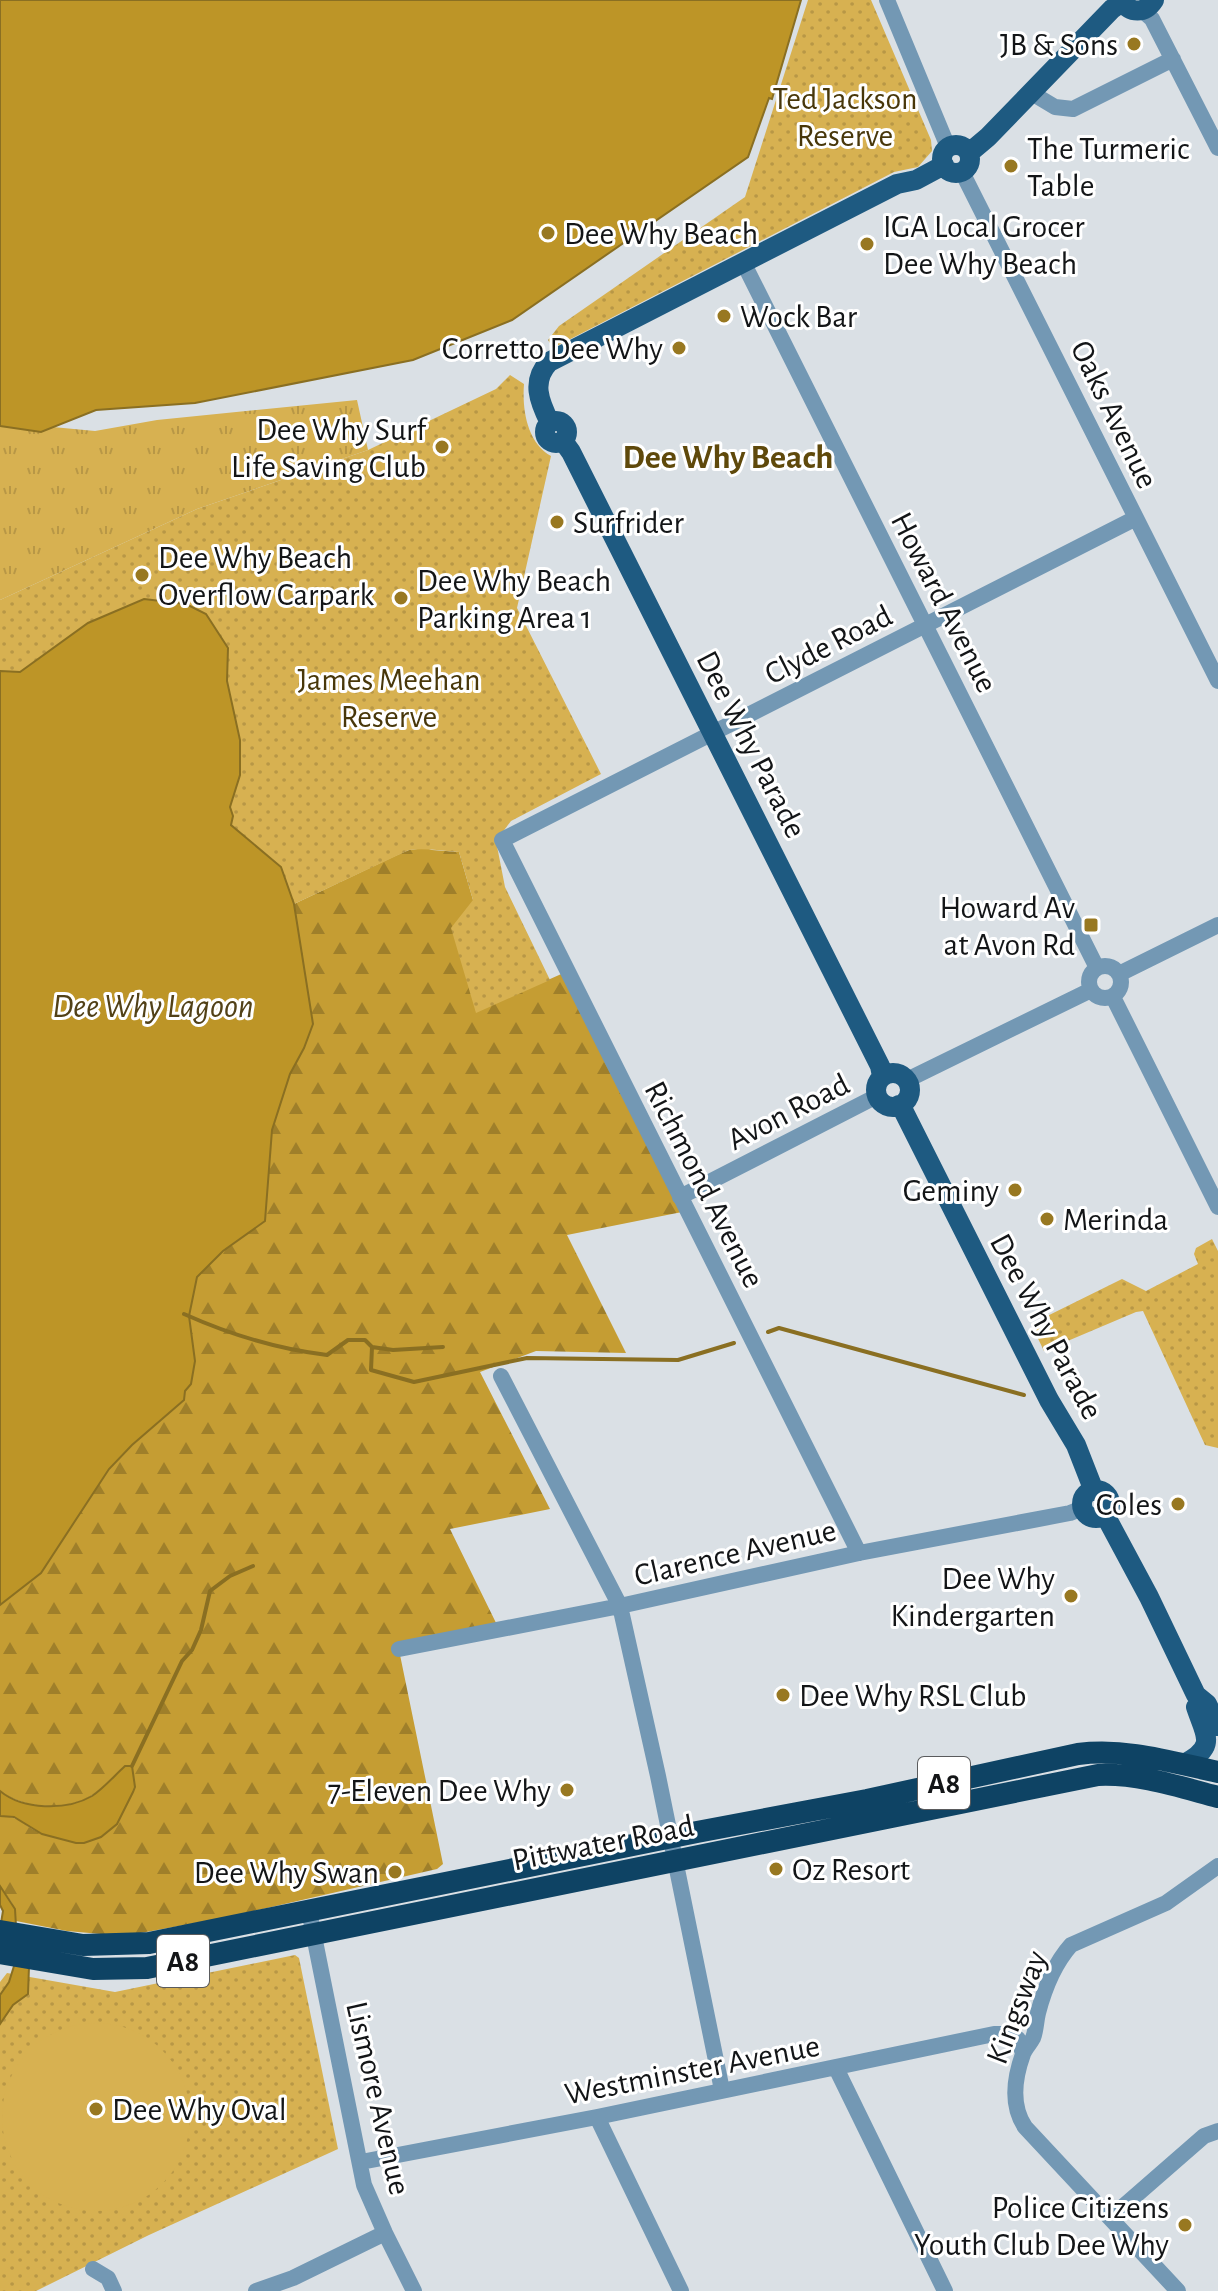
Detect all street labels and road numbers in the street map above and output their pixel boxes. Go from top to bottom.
street label: Oaks Avenue [1065,335,1164,493]
street label: Howard Avenue [885,507,1003,698]
street label: Clyde Road [760,599,897,690]
street label: Dee Why Parade [690,646,812,843]
street label: Avon Road [722,1068,854,1156]
street label: Richmond Avenue [638,1076,770,1293]
street label: Dee Why Parade [984,1228,1108,1425]
street label: Clarence Avenue [631,1514,839,1592]
road number: A8 [918,1757,970,1809]
street label: Pittwater Road [510,1810,697,1876]
road number: A8 [157,1935,209,1987]
street label: Kingsway [981,1946,1053,2068]
street label: Lismore Avenue [340,1998,416,2198]
street label: Westminster Avenue [562,2030,822,2110]

